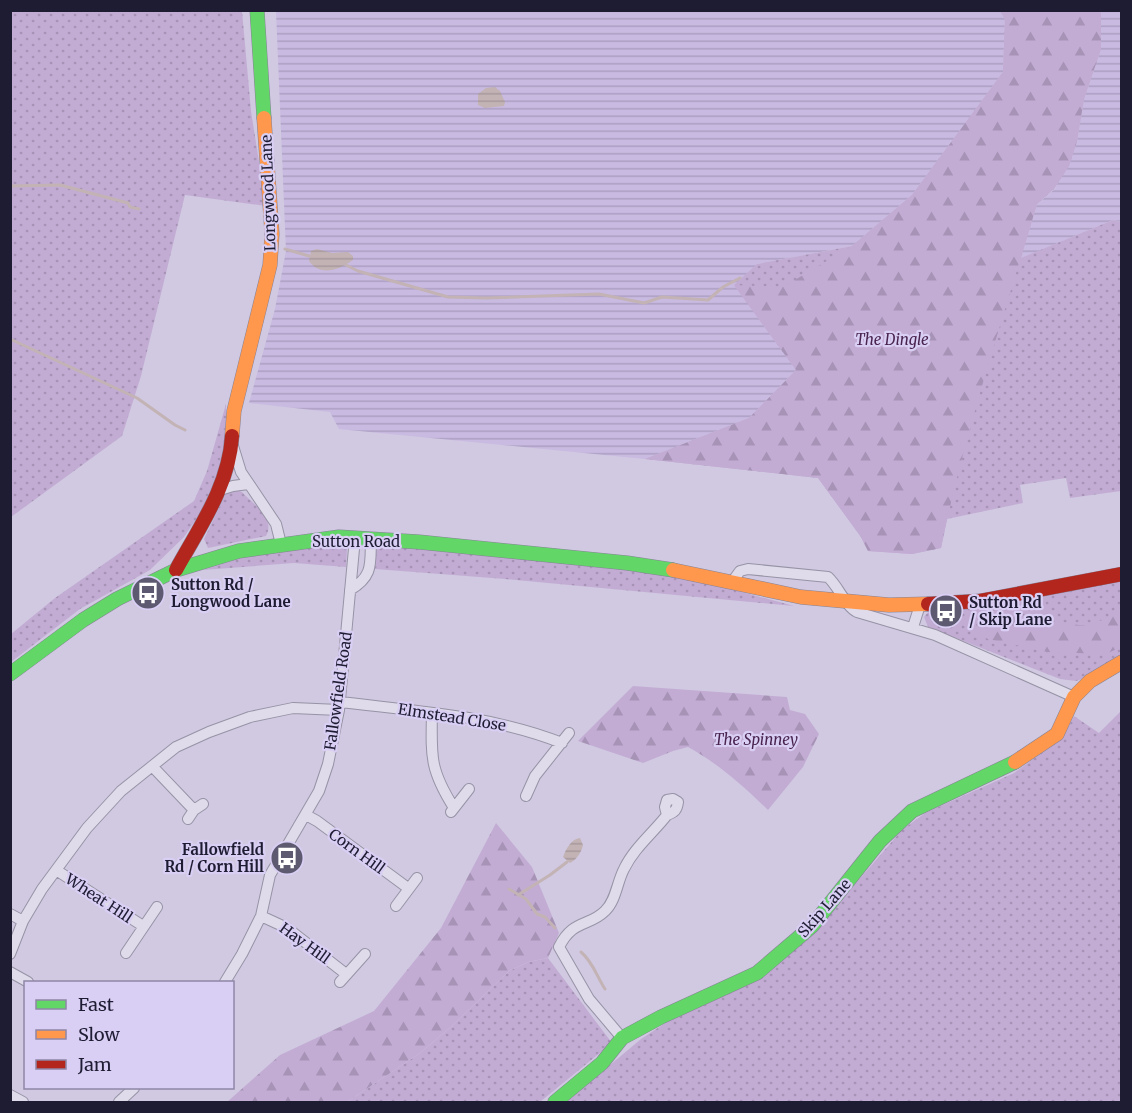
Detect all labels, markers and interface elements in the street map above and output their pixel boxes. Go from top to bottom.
street label: Longwood Lane [256,134,280,252]
park label: The Dingle [855,330,929,349]
street label: Sutton Road [312,532,400,551]
bus stop icon: Sutton Rd / Longwood Lane [130,575,166,611]
place label: Sutton Rd / Longwood Lane [171,575,291,611]
bus stop icon: Sutton Rd / Skip Lane [928,593,964,629]
place label: Sutton Rd / Skip Lane [969,593,1052,629]
street label: Fallowfield Road [320,630,356,752]
street label: Elmstead Close [397,699,508,735]
park label: The Spinney [714,730,798,749]
street label: Corn Hill [325,824,389,878]
place label: Fallowfield Rd / Corn Hill [164,840,264,876]
bus stop icon: Fallowfield Rd / Corn Hill [269,840,305,876]
street label: Wheat Hill [61,869,136,927]
street label: Skip Lane [793,875,855,941]
street label: Hay Hill [276,918,334,968]
legend [24,981,234,1089]
text: Fast [78,993,114,1016]
text: Slow [78,1023,121,1046]
text: Jam [77,1053,112,1076]

